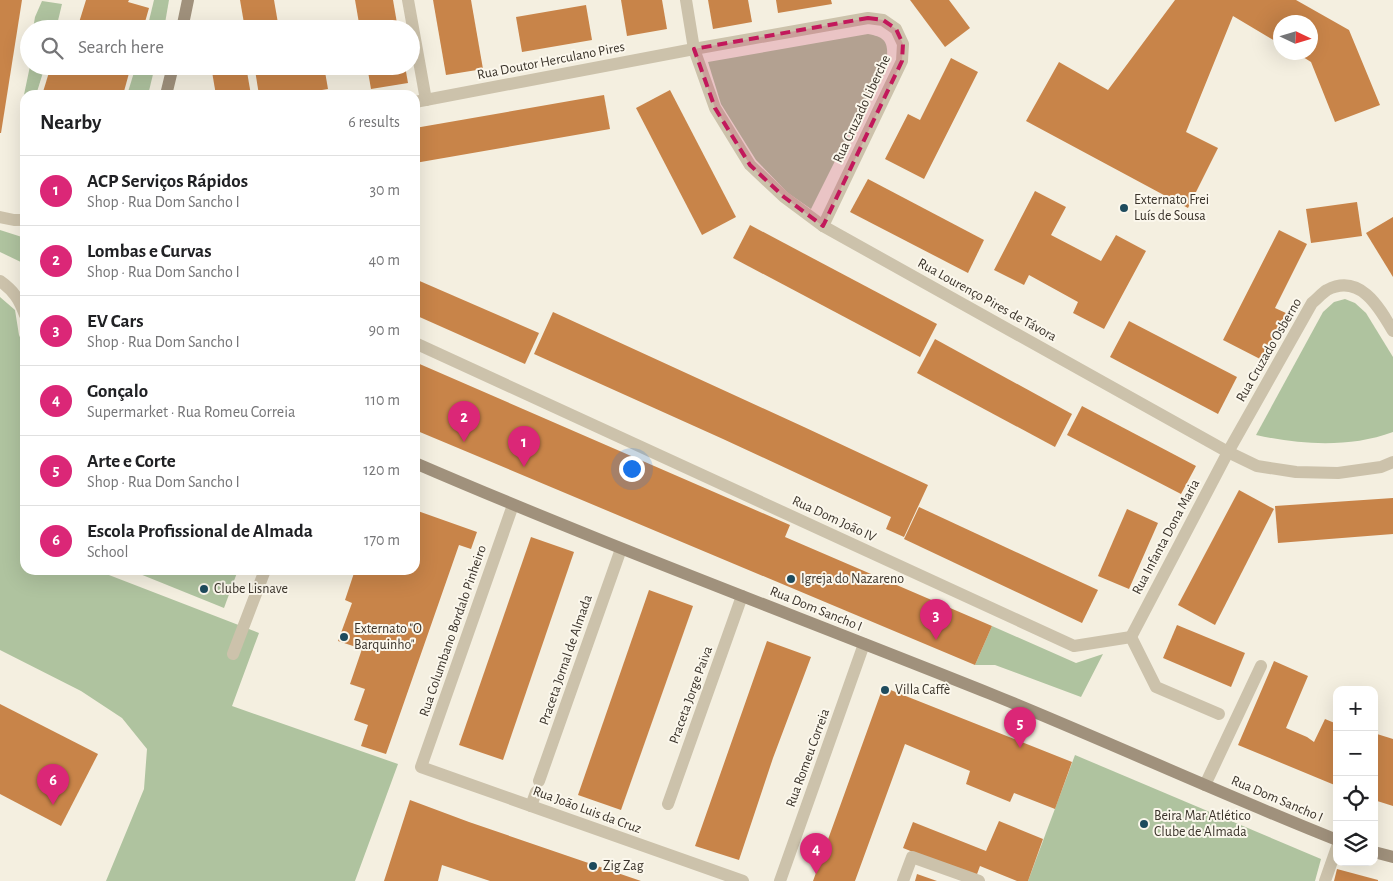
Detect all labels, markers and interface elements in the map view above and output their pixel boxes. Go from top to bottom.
north arrow [1273,15,1318,60]
search box [20,20,420,75]
icon: search [38,34,66,62]
text: Search here [78,38,164,57]
street label: Rua Doutor Herculano Pires [476,40,626,82]
street label: Rua Cruzado Liberche [831,53,893,165]
text: Nearby [40,112,101,133]
text: 6 results [348,114,400,130]
text: ACP Serviços Rápidos [87,172,248,191]
text: 1 [53,182,59,198]
text: 30 m [370,182,400,198]
place label: Externato Frei Luís de Sousa [1134,193,1209,223]
text: Shop · Rua Dom Sancho I [87,194,240,210]
marker: Externato Frei Luís de Sousa [1118,202,1130,214]
text: Lombas e Curvas [87,242,212,261]
text: 2 [52,252,60,268]
text: 40 m [368,252,400,268]
street label: Rua Lourenço Pires de Távora [915,256,1059,344]
text: Shop · Rua Dom Sancho I [87,264,240,280]
street label: Rua Cruzado Osberno [1234,296,1304,404]
text: EV Cars [87,312,143,331]
text: 3 [53,322,59,338]
text: 90 m [369,322,400,338]
text: Shop · Rua Dom Sancho I [87,334,240,350]
text: Gonçalo [87,382,148,401]
text: 4 [52,392,60,408]
text: 110 m [365,392,400,408]
pin: 2 [448,401,480,442]
text: Supermarket · Rua Romeu Correia [87,404,295,420]
pin: 1 [508,426,540,467]
text: Arte e Corte [87,452,176,471]
your location [619,456,645,482]
text: 5 [53,462,59,478]
text: 120 m [363,462,400,478]
text: Shop · Rua Dom Sancho I [87,474,240,490]
street label: Rua Infanta Dona Maria [1130,477,1203,597]
street label: Rua Dom João IV [790,493,878,545]
text: Escola Profissional de Almada [87,522,313,541]
text: 6 [52,532,60,548]
text: 170 m [364,532,400,548]
street label: Rua Columbano Bordalo Pinheiro [417,543,489,718]
text: School [87,544,128,560]
place label: Igreja do Nazareno [801,572,904,586]
marker: Igreja do Nazareno [785,573,797,585]
place label: Clube Lisnave [214,582,288,596]
marker: Clube Lisnave [198,583,210,595]
street label: Rua Dom Sancho I [768,584,864,634]
street label: Praceta Jornal de Almada [537,593,595,727]
pin: 3 [920,599,952,640]
place label: Externato "O Barquinho" [354,622,422,652]
marker: Externato "O Barquinho" [338,631,350,643]
street label: Praceta Jorge Paiva [667,644,715,746]
place label: Villa Caffè [895,683,950,697]
marker: Villa Caffè [879,684,891,696]
map controls [1333,686,1378,866]
button: + [1333,686,1378,731]
street label: Rua Romeu Correia [784,706,832,809]
pin: 5 [1004,707,1036,748]
button: − [1333,731,1378,776]
pin: 6 [37,764,69,805]
street label: Rua Dom Sancho I [1229,773,1325,825]
button: locate [1333,776,1378,821]
street label: Rua João Luis da Cruz [531,784,643,836]
place label: Beira Mar Atlético Clube de Almada [1154,809,1251,839]
marker: Beira Mar Atlético Clube de Almada [1138,818,1150,830]
button: layers [1333,821,1378,866]
pin: 4 [800,833,832,874]
place label: Zig Zag [603,859,644,873]
marker: Zig Zag [587,860,599,872]

